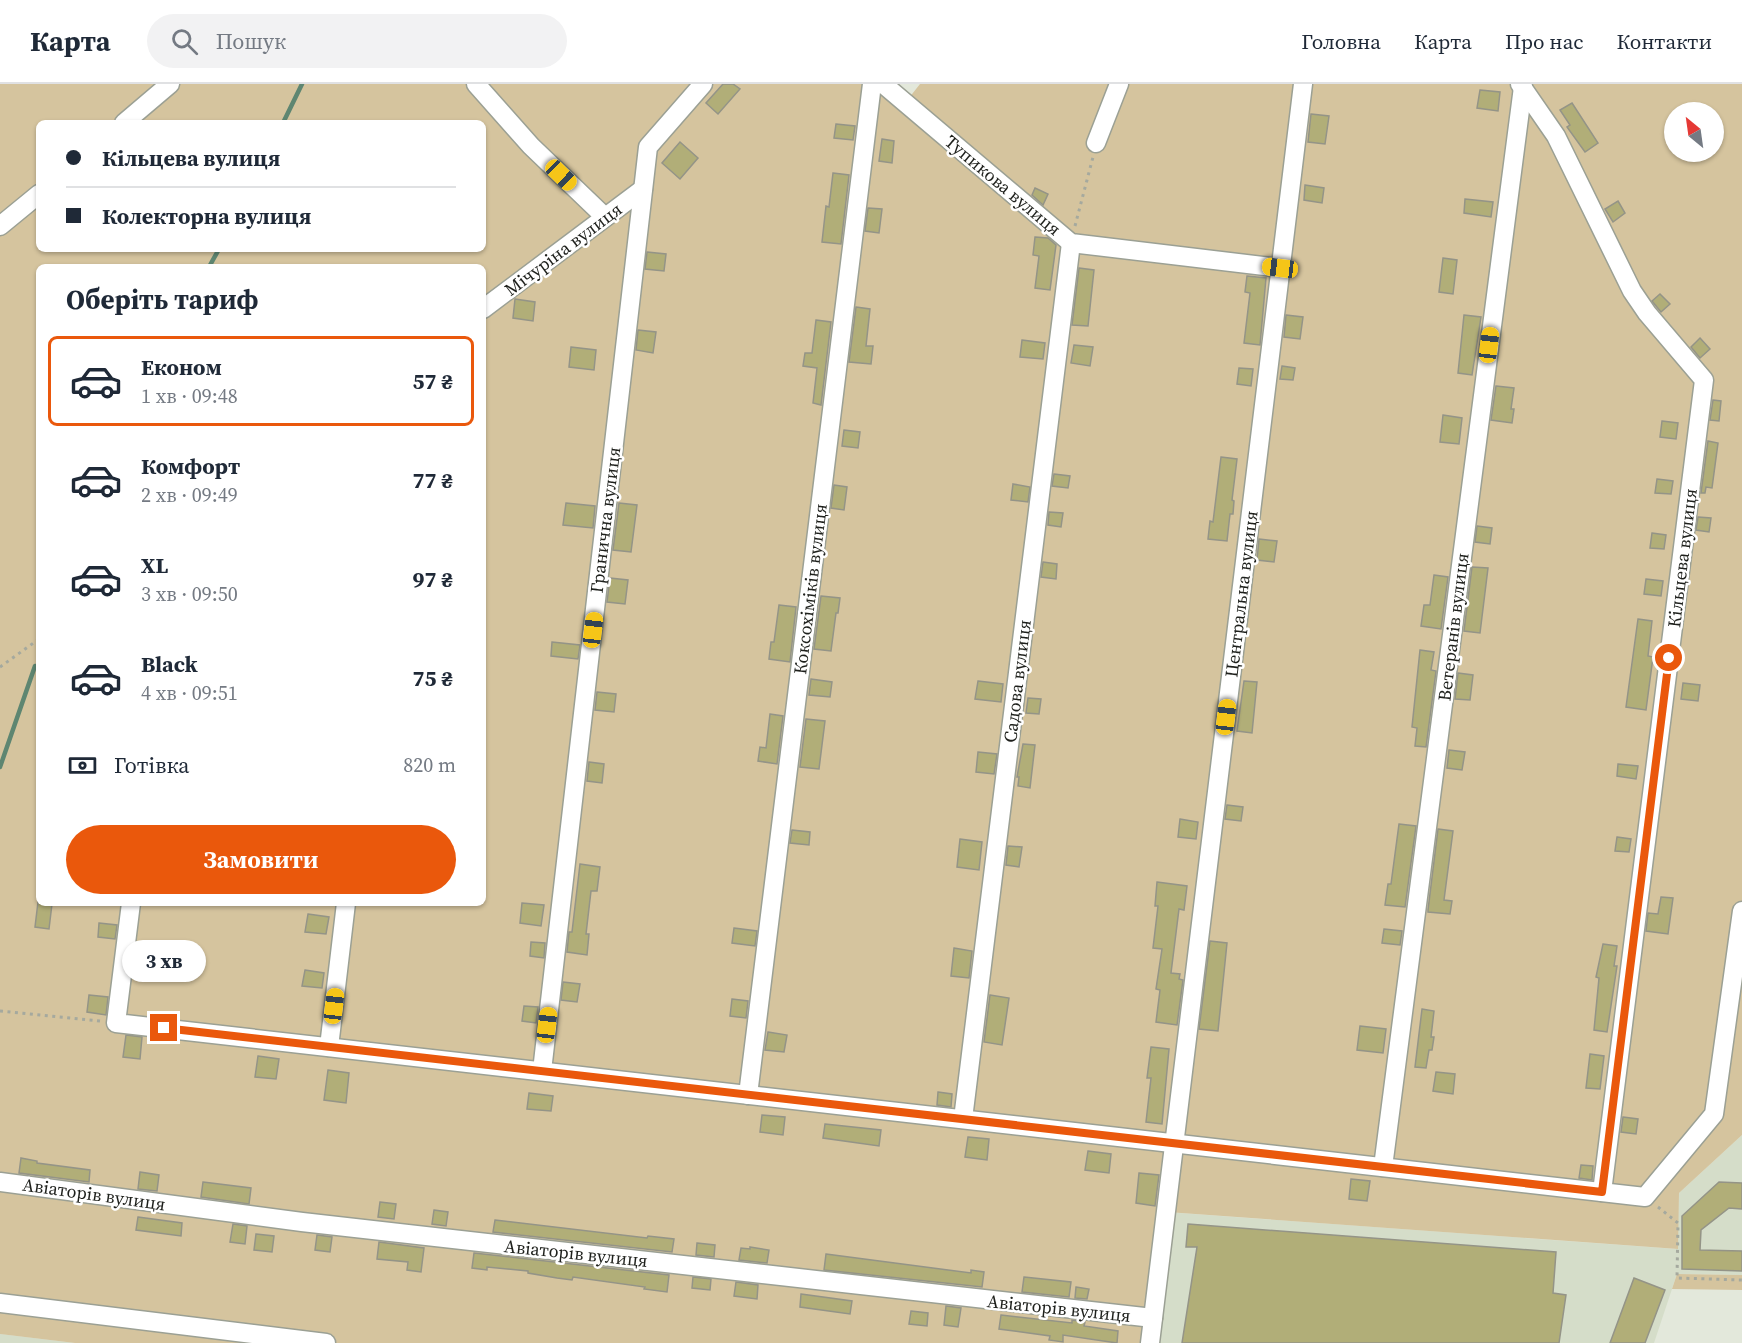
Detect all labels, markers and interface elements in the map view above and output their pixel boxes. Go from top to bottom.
search box [147,14,567,68]
text: Карта [30,22,111,60]
icon: search [168,25,201,58]
text: Пошук [216,26,286,56]
text: Головна [1301,27,1381,56]
text: Карта [1414,27,1472,56]
text: Про нас [1505,27,1584,56]
text: Контакти [1617,27,1712,56]
north arrow [1664,102,1724,162]
map controls [1664,102,1724,162]
street label: Тупикова вулиця [940,129,1066,241]
text: Кільцева вулиця [102,143,280,173]
car [542,156,580,194]
street label: Мічуріна вулиця [499,197,627,301]
text: Колекторна вулиця [102,201,311,231]
car [1261,257,1299,279]
text: Оберіть тариф [66,281,258,318]
car [1478,326,1500,364]
text: Економ [141,352,222,382]
icon: car [69,354,123,408]
text: 57 ₴ [413,366,453,396]
text: 1 хв · 09:48 [141,382,238,410]
street label: Гранична вулиця [584,446,626,594]
text: Комфорт [141,451,240,481]
icon: car [69,453,123,507]
text: 77 ₴ [413,465,453,495]
text: 2 хв · 09:49 [141,481,238,509]
street label: Кільцева вулиця [1661,487,1703,629]
street label: Коксохіміків вулиця [787,502,833,676]
street label: Центральна вулиця [1218,509,1264,679]
text: XL [141,550,168,580]
street label: Ветеранів вулиця [1432,551,1474,703]
icon: car [69,552,123,606]
text: 97 ₴ [413,564,453,594]
text: 3 хв · 09:50 [141,580,238,608]
car [582,611,604,649]
street label: Садова вулиця [997,618,1037,744]
route start [1655,644,1682,671]
text: Black [141,649,198,679]
icon: car [69,651,123,705]
text: 75 ₴ [413,663,453,693]
text: 4 хв · 09:51 [141,679,238,707]
car [1215,698,1237,736]
icon: cash [66,749,99,782]
text: Готівка [114,750,189,780]
text: 820 m [403,751,456,779]
button: Замовити [66,825,456,894]
callout: 3 хв [122,941,206,983]
text: 3 хв [145,947,183,975]
car [323,987,345,1025]
car [536,1006,558,1044]
route end [150,1014,177,1041]
street label: Авіаторів вулиця [21,1172,167,1216]
street label: Авіаторів вулиця [503,1233,649,1273]
street label: Авіаторів вулиця [986,1288,1132,1328]

